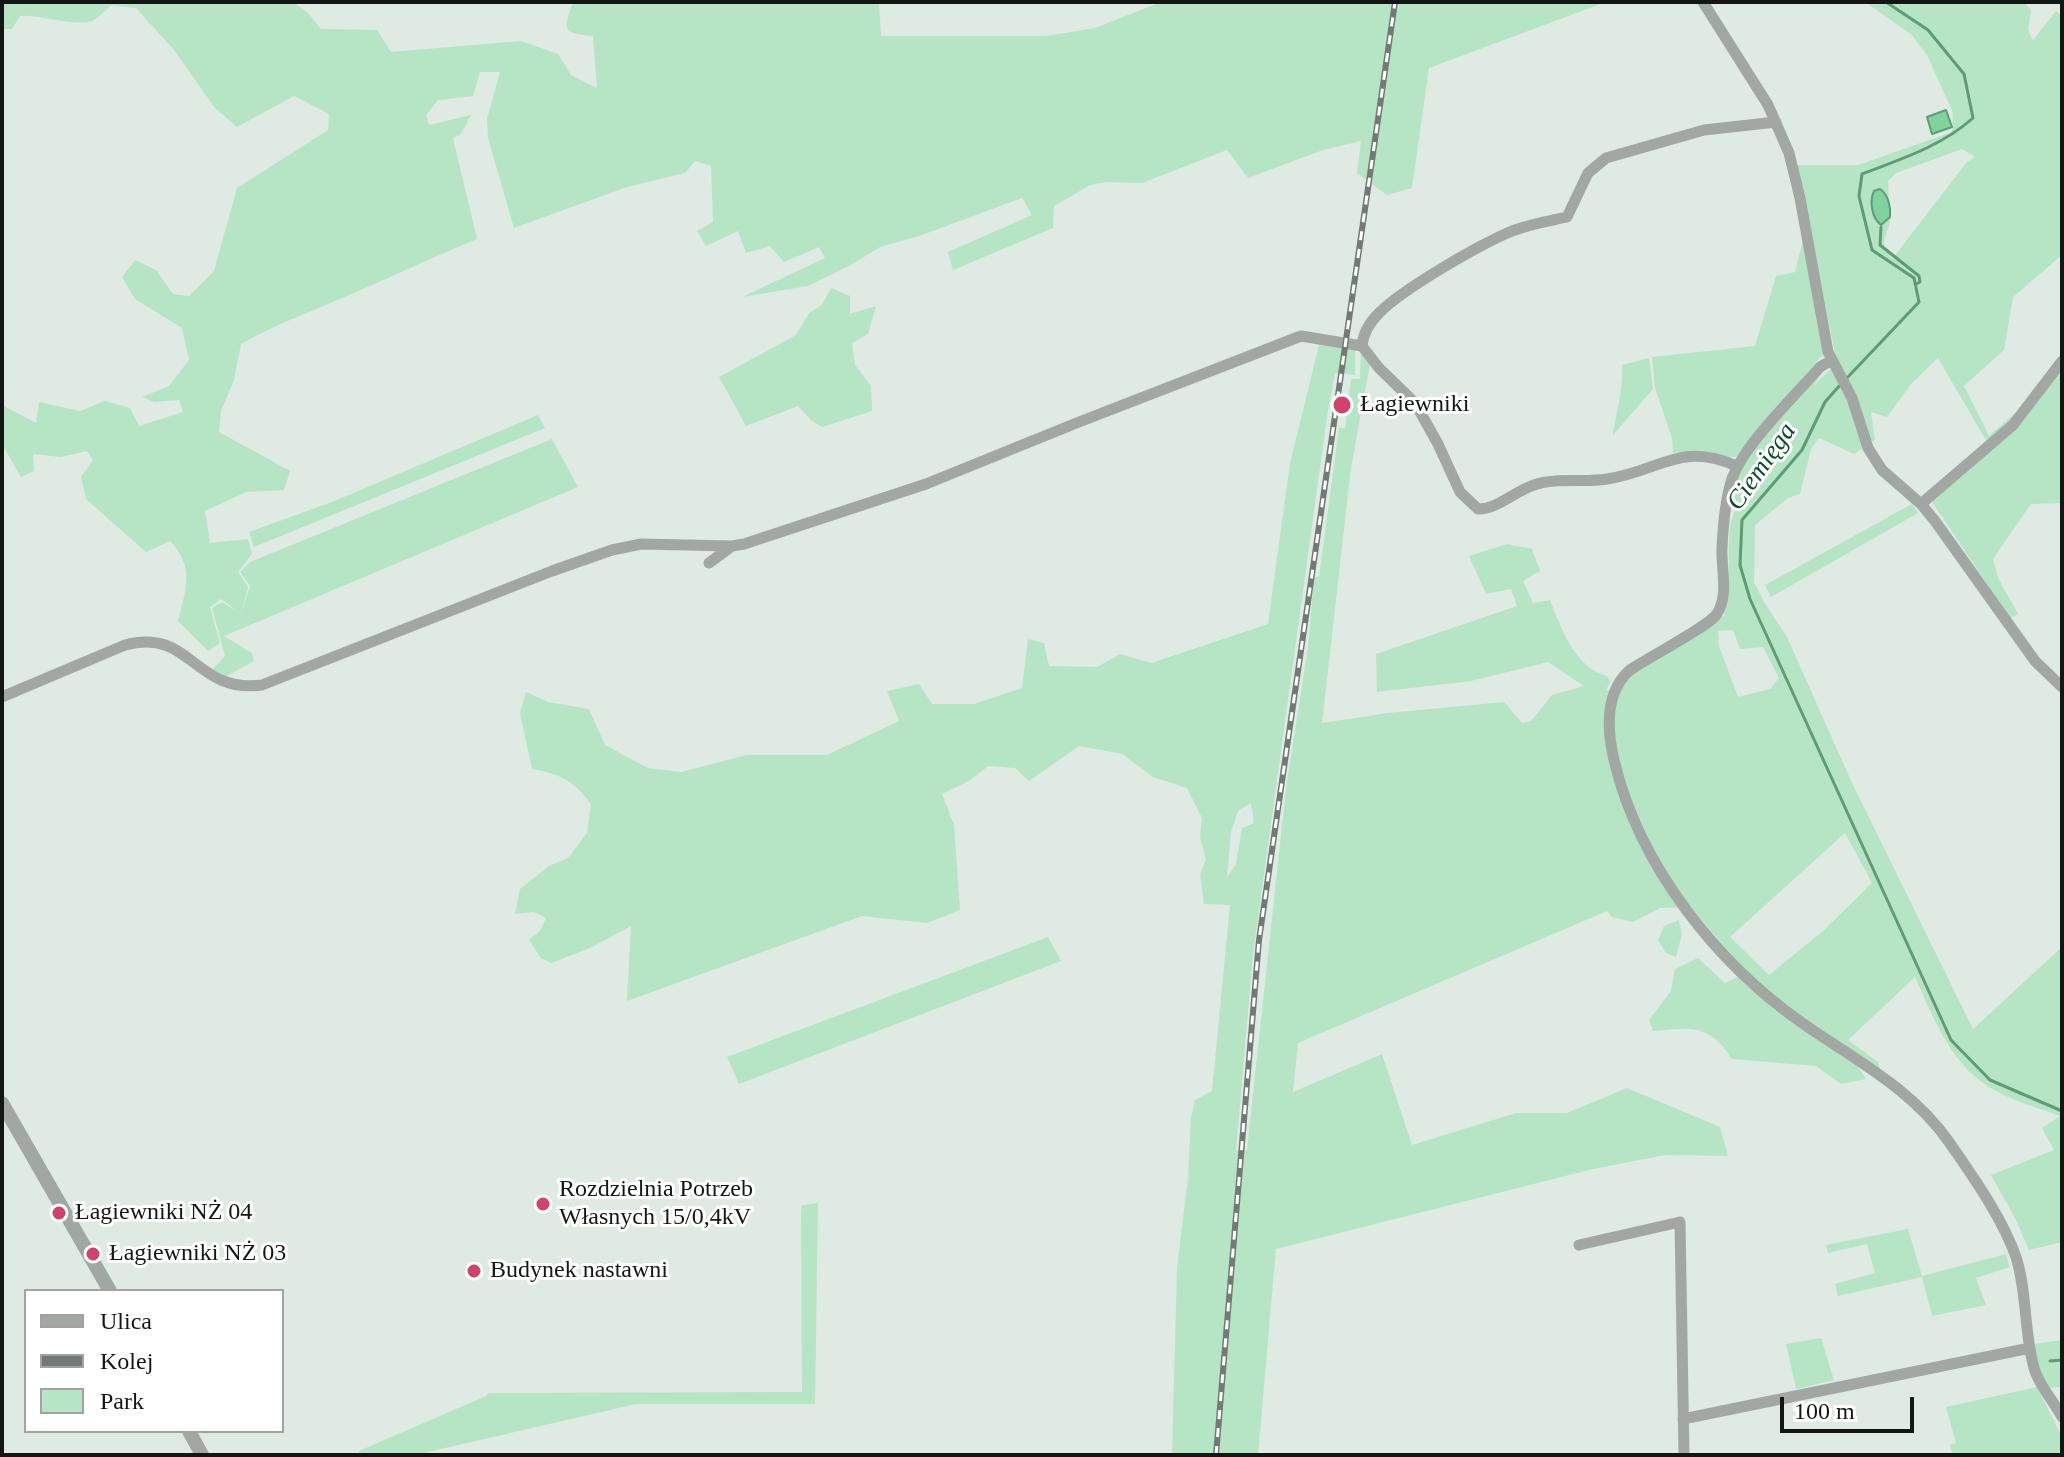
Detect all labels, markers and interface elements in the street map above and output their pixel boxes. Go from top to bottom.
place label: Łagiewniki [1360,391,1469,419]
marker: Łagiewniki [1331,394,1353,416]
water label: Ciemięga [1721,417,1803,517]
place label: Rozdzielnia Potrzeb Własnych 15/0,4kV [559,1176,753,1232]
marker: Rozdzielnia Potrzeb Własnych 15/0,4kV [534,1195,552,1213]
place label: Łagiewniki NŻ 04 [75,1199,252,1227]
marker: Łagiewniki NŻ 04 [50,1204,68,1222]
place label: Łagiewniki NŻ 03 [109,1240,286,1268]
marker: Łagiewniki NŻ 03 [84,1245,102,1263]
place label: Budynek nastawni [490,1257,668,1285]
marker: Budynek nastawni [465,1262,483,1280]
legend [24,1289,284,1433]
text: Ulica [100,1308,152,1334]
text: Kolej [100,1348,153,1374]
scale bar [1784,1381,1918,1431]
text: Park [100,1388,144,1414]
text: 100 m [1794,1398,1855,1424]

